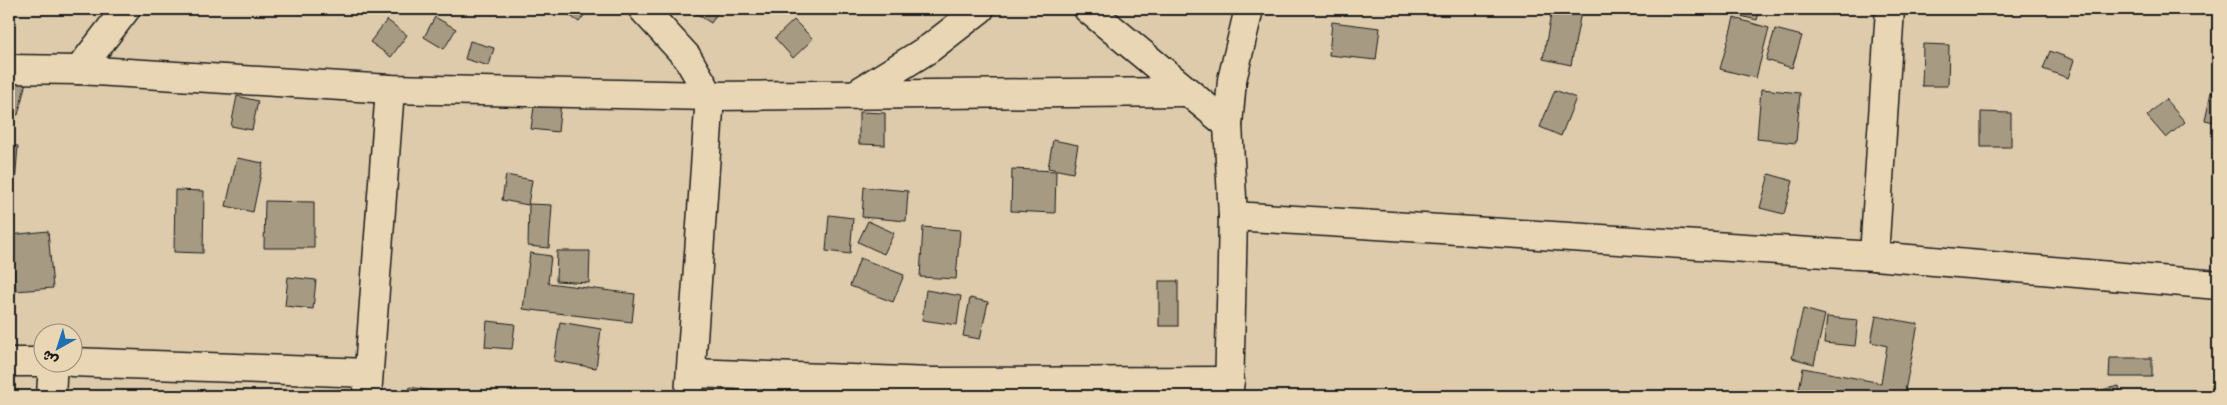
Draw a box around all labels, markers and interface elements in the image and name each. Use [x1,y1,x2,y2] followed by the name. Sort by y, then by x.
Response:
[32,322,82,372] north arrow
[38,346,61,371] text: ش

